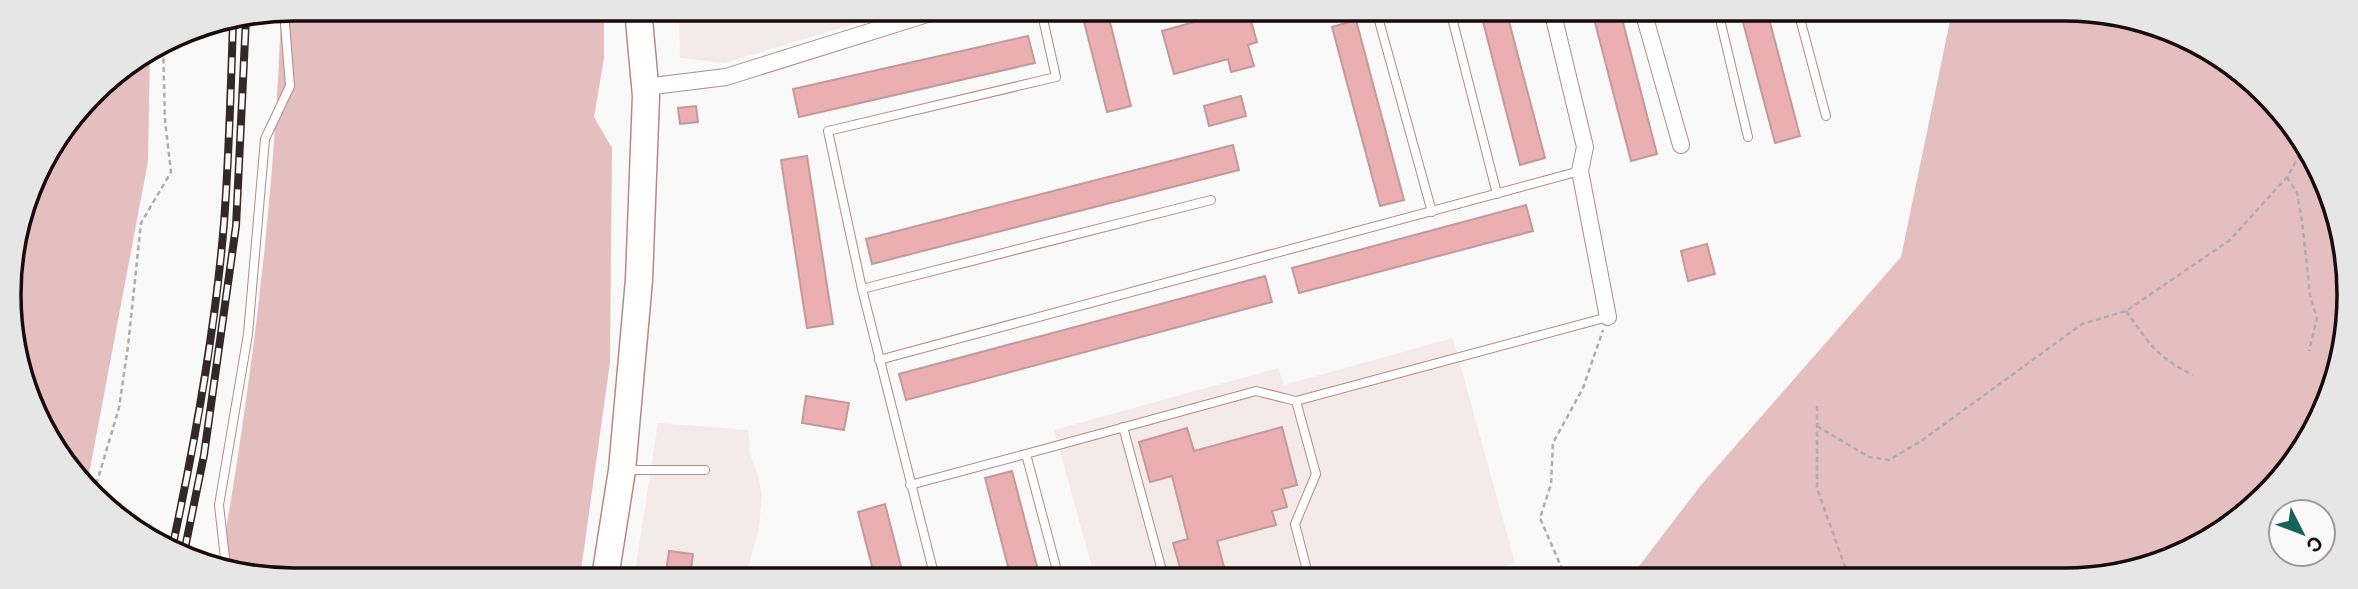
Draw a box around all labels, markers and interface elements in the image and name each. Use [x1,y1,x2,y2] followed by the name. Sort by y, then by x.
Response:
[2267,498,2337,568] north arrow
[2301,531,2328,557] text: С

